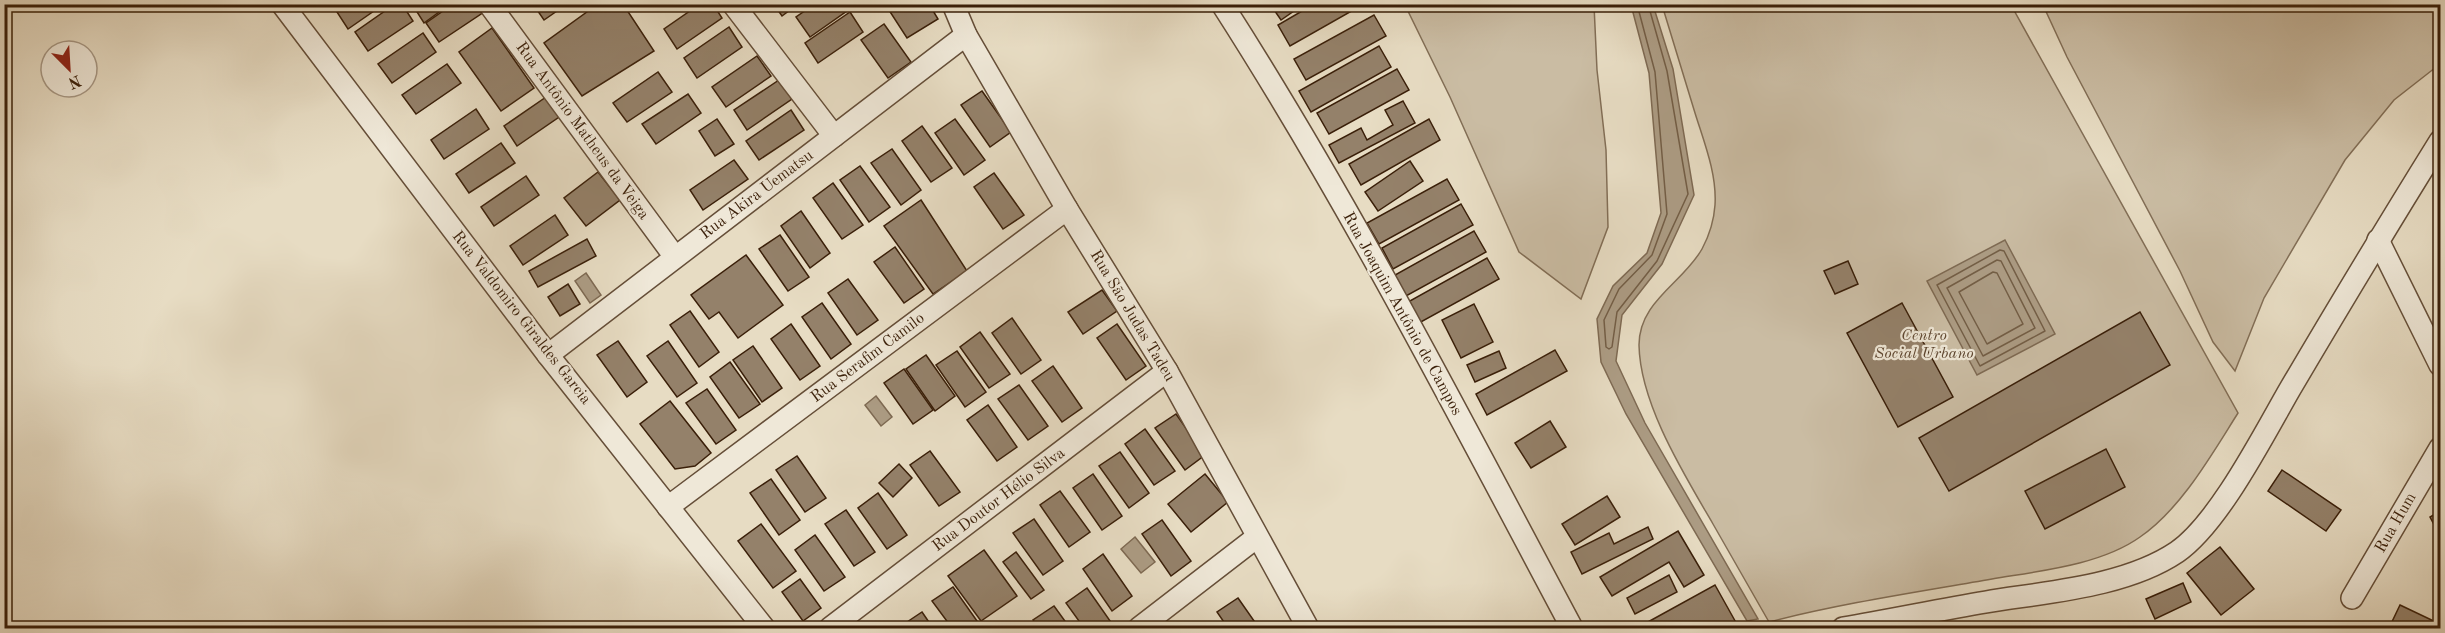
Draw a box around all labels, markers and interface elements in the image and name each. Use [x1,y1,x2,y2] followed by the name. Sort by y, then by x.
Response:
[39,39,99,99] north arrow
[512,39,652,223] street label: Rua Antônio Matheus da Veiga
[65,71,83,91] text: N
[697,147,817,243] street label: Rua Akira Uematsu
[1339,210,1465,418] street label: Rua Joaquim Antônio de Campos
[449,228,594,408] street label: Rua Valdomiro Giraldes Garcia
[1086,247,1178,385] street label: Rua São Judas Tadeu
[808,310,928,406] street label: Rua Serafim Camilo
[1874,328,1974,362] park label: Centro Social Urbano
[930,445,1068,555] street label: Rua Doutor Hélio Silva
[2373,490,2420,556] street label: Rua Hum

